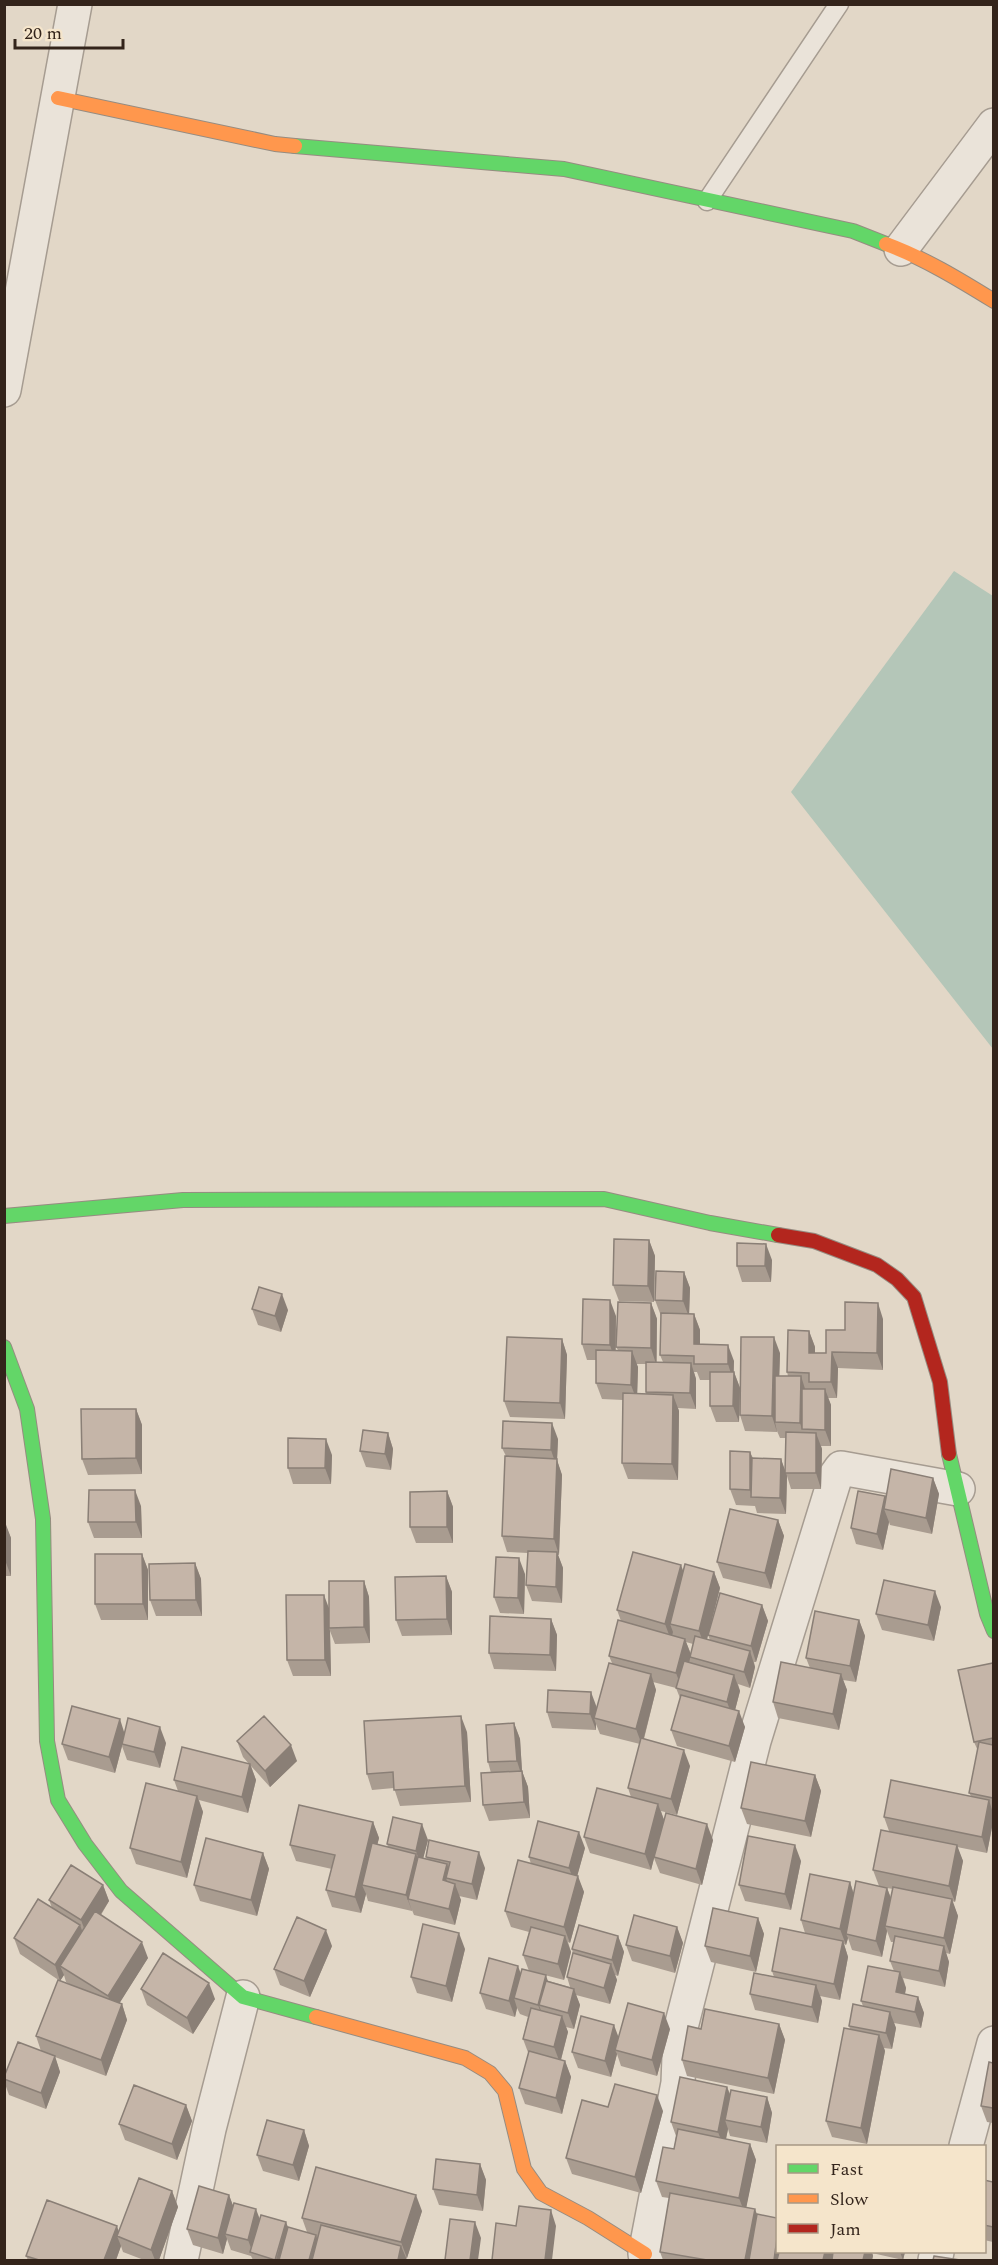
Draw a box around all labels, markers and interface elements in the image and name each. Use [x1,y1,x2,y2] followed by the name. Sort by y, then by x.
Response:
[15,12,123,50] scale bar
[24,20,62,47] text: 20 m
[776,2145,986,2253] legend
[830,2156,863,2183] text: Fast
[830,2186,869,2213] text: Slow
[830,2216,861,2243] text: Jam

